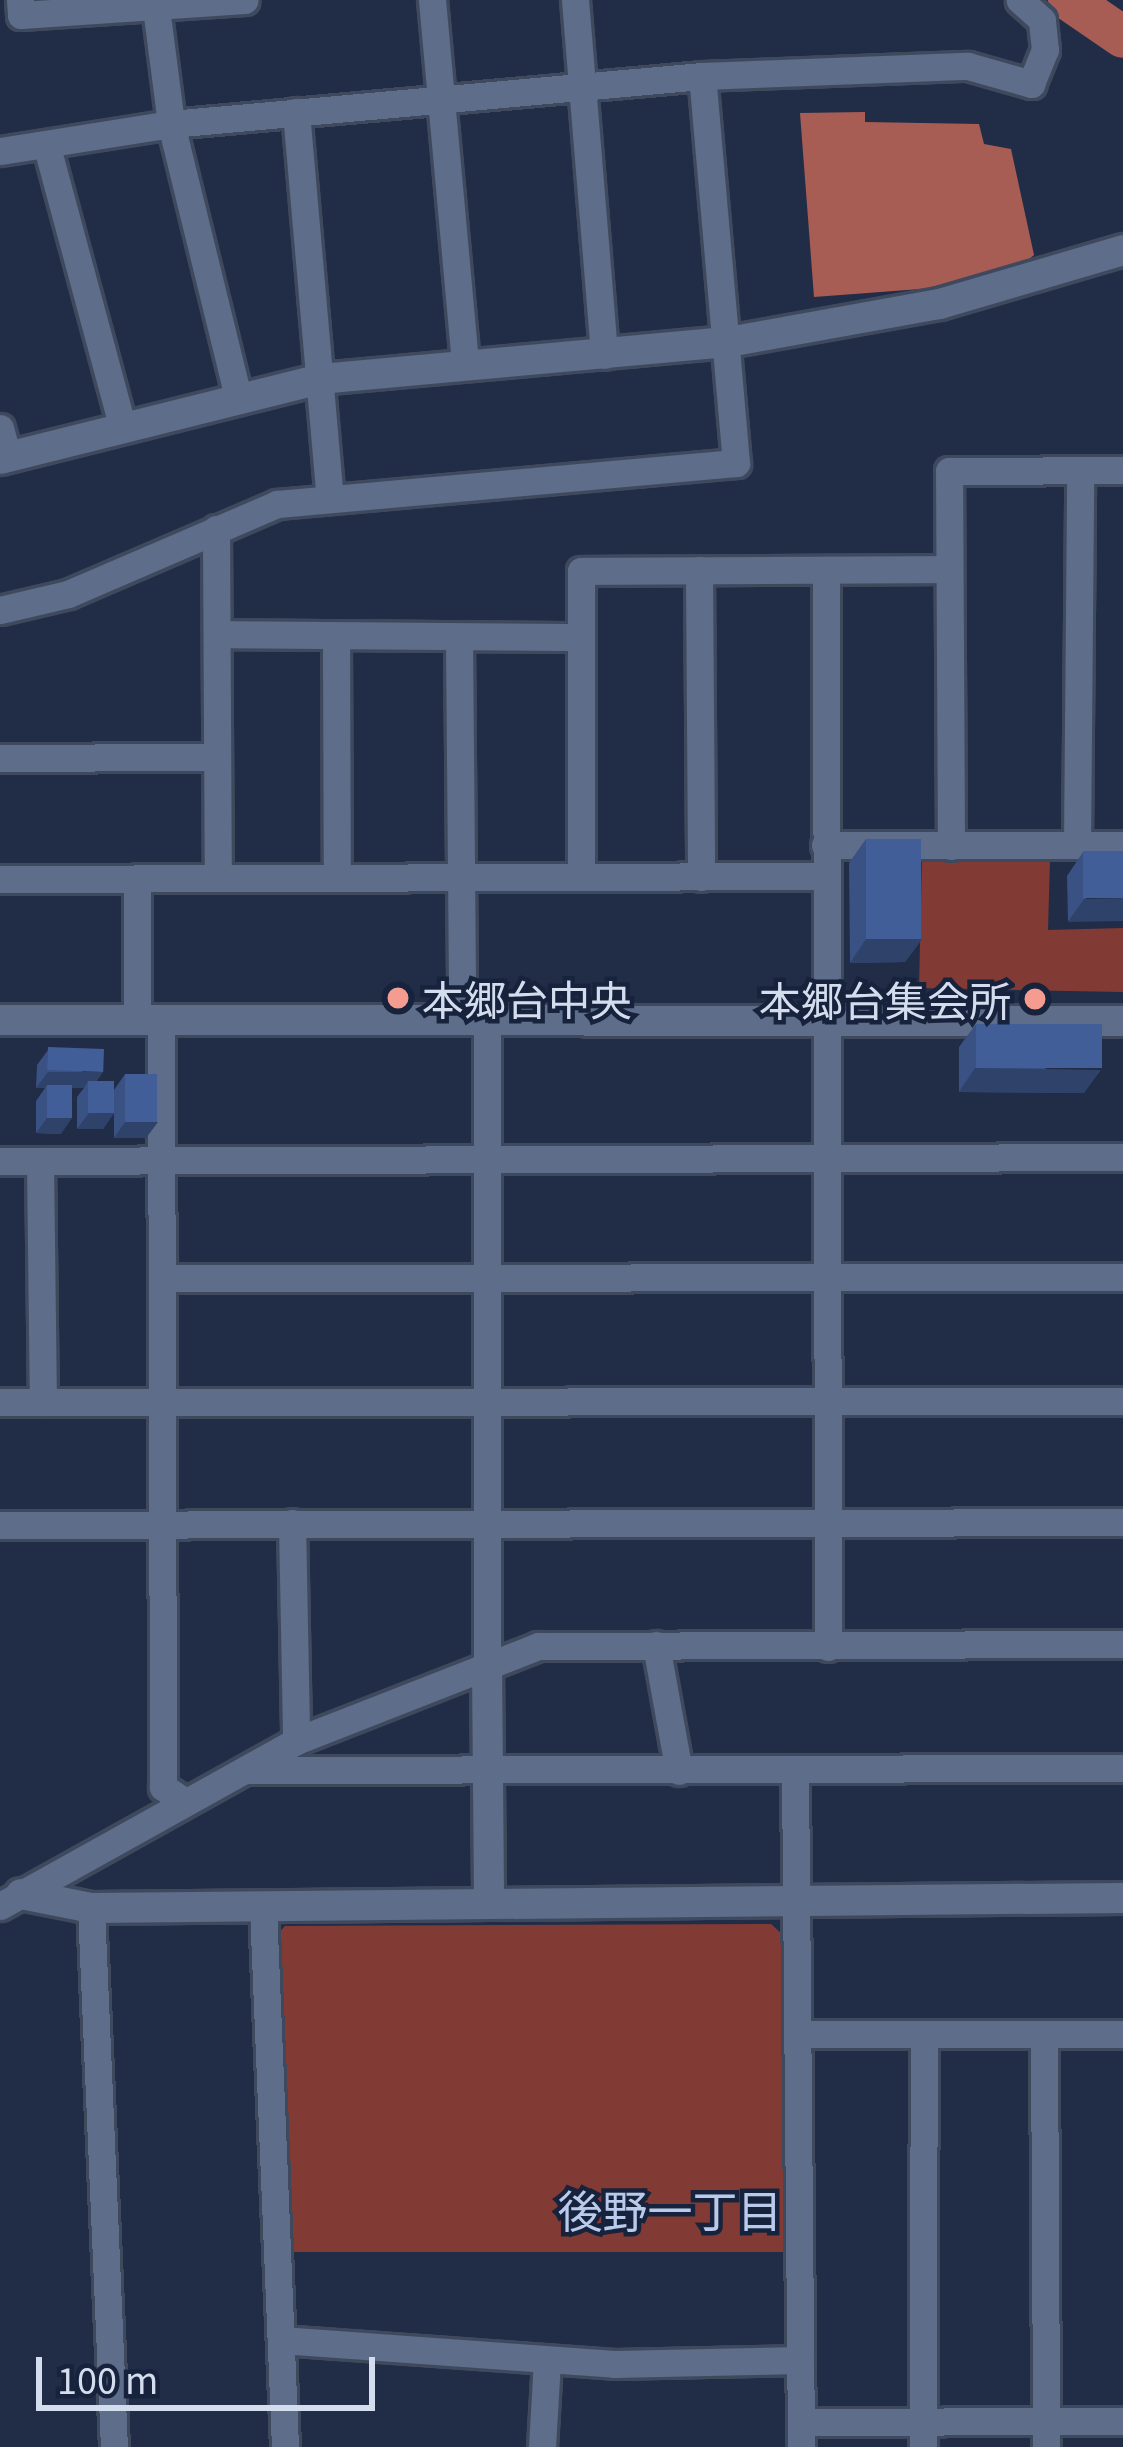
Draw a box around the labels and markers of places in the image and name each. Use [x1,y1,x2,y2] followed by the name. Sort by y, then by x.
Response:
[422,973,632,1023] place label: 本郷台中央
[759,974,1011,1024] place label: 本郷台集会所
[385,985,411,1011] marker: 本郷台中央
[1022,986,1048,1012] marker: 本郷台集会所

